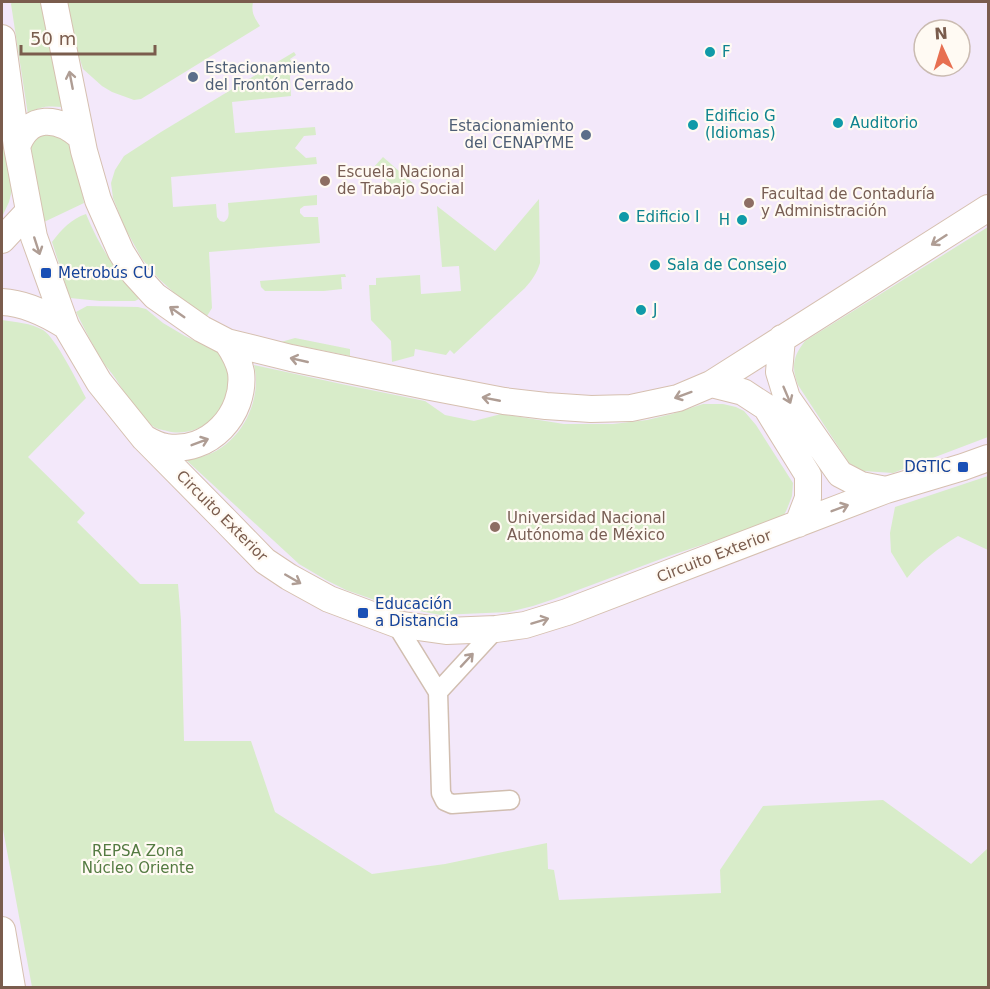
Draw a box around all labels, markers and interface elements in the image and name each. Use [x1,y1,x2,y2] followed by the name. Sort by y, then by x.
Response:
[21,18,154,56] scale bar
[912,18,972,78] north arrow
[934,24,948,43] text: N
[30,28,76,49] text: 50 m
[722,43,731,61] place label: F
[703,45,717,59] marker: F
[205,59,354,94] place label: Estacionamiento del Frontón Cerrado
[65,70,76,90] one-way arrow
[186,70,200,84] marker: Estacionamiento del Frontón Cerrado
[705,107,776,142] place label: Edificio G (Idiomas)
[850,114,918,132] place label: Auditorio
[831,116,845,130] marker: Auditorio
[449,117,574,152] place label: Estacionamiento del CENAPYME
[686,118,700,132] marker: Edificio G (Idiomas)
[579,128,593,142] marker: Estacionamiento del CENAPYME
[337,163,464,198] place label: Escuela Nacional de Trabajo Social
[318,174,332,188] marker: Escuela Nacional de Trabajo Social
[761,185,935,220] place label: Facultad de Contaduría y Administración
[742,196,756,210] marker: Facultad de Contaduría y Administración
[636,208,699,226] place label: Edificio I
[617,210,631,224] marker: Edificio I
[719,211,730,229] place label: H
[735,213,749,227] marker: H
[931,234,948,246] one-way arrow
[32,236,43,255] one-way arrow
[667,256,787,274] place label: Sala de Consejo
[648,258,662,272] marker: Sala de Consejo
[58,264,154,282] place label: Metrobús CU
[39,266,53,280] marker: Metrobús CU
[652,301,657,319] place label: J
[634,303,648,317] marker: J
[169,306,186,318] one-way arrow
[290,354,310,365] one-way arrow
[782,385,793,403] one-way arrow
[674,391,693,402] one-way arrow
[481,393,501,404] one-way arrow
[190,436,208,447] one-way arrow
[904,458,951,476] place label: DGTIC
[956,460,970,474] marker: DGTIC
[173,467,272,566] street label: Circuito Exterior
[830,502,849,513] one-way arrow
[507,509,666,544] place label: Universidad Nacional Autónoma de México
[488,520,502,534] marker: Universidad Nacional Autónoma de México
[654,526,775,586] street label: Circuito Exterior
[284,573,301,585] one-way arrow
[375,595,459,630] place label: Educación a Distancia
[356,606,370,620] marker: Educación a Distancia
[530,615,549,626] one-way arrow
[460,653,474,668] one-way arrow
[82,842,194,877] park label: REPSA Zona Núcleo Oriente

